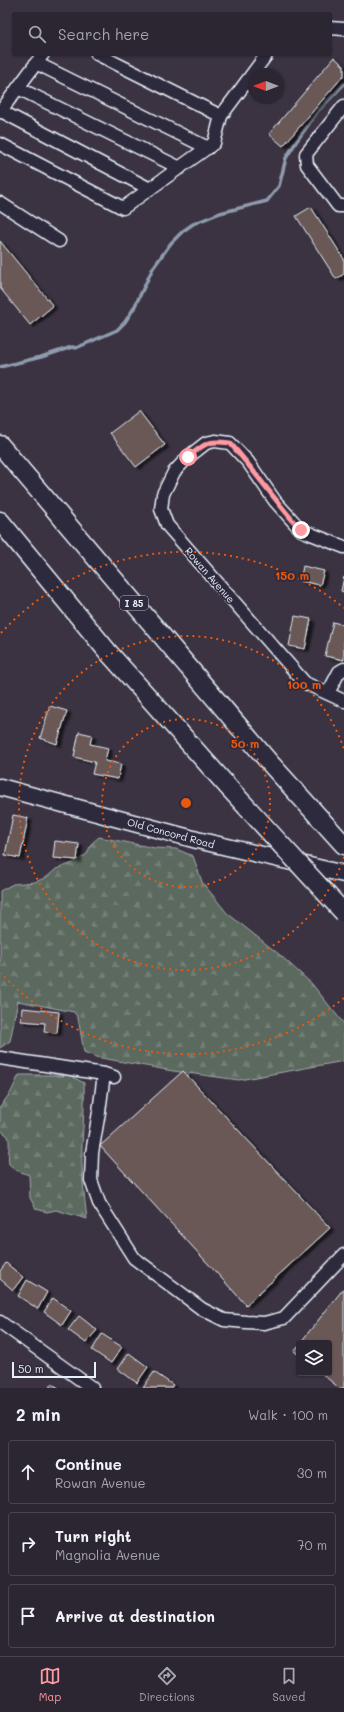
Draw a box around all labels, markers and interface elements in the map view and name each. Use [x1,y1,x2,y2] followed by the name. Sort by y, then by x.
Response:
[12,12,332,56] search box
[26,23,48,45] icon: search
[58,24,149,44] text: Search here
[248,68,284,104] north arrow
[179,448,197,466] route start
[292,521,310,539] route end
[182,544,238,606] street label: Rowan Avenue
[275,567,309,583] text: 150 m
[120,596,148,610] road number: I 85
[287,676,321,692] text: 100 m
[231,735,259,751] text: 50 m
[179,796,193,810] centre of rings
[126,815,216,851] street label: Old Concord Road
[296,1340,332,1376] map controls
[296,1340,332,1376] button: layers
[12,1360,96,1379] scale bar
[18,1361,44,1376] text: 50 m
[16,1403,61,1425] text: 2 min
[248,1406,328,1423] text: Walk · 100 m
[55,1454,122,1474] text: Continue
[17,1461,39,1483] icon: ahead
[297,1464,327,1481] text: 30 m
[55,1474,146,1491] text: Rowan Avenue
[55,1526,132,1546] text: Turn right
[17,1533,39,1555] icon: right
[297,1536,327,1553] text: 70 m
[55,1546,160,1563] text: Magnolia Avenue
[17,1605,39,1627] icon: arrive
[55,1606,215,1626] text: Arrive at destination
[39,1665,61,1704] tab: Map
[139,1665,195,1704] tab: Directions
[272,1665,305,1704] tab: Saved

